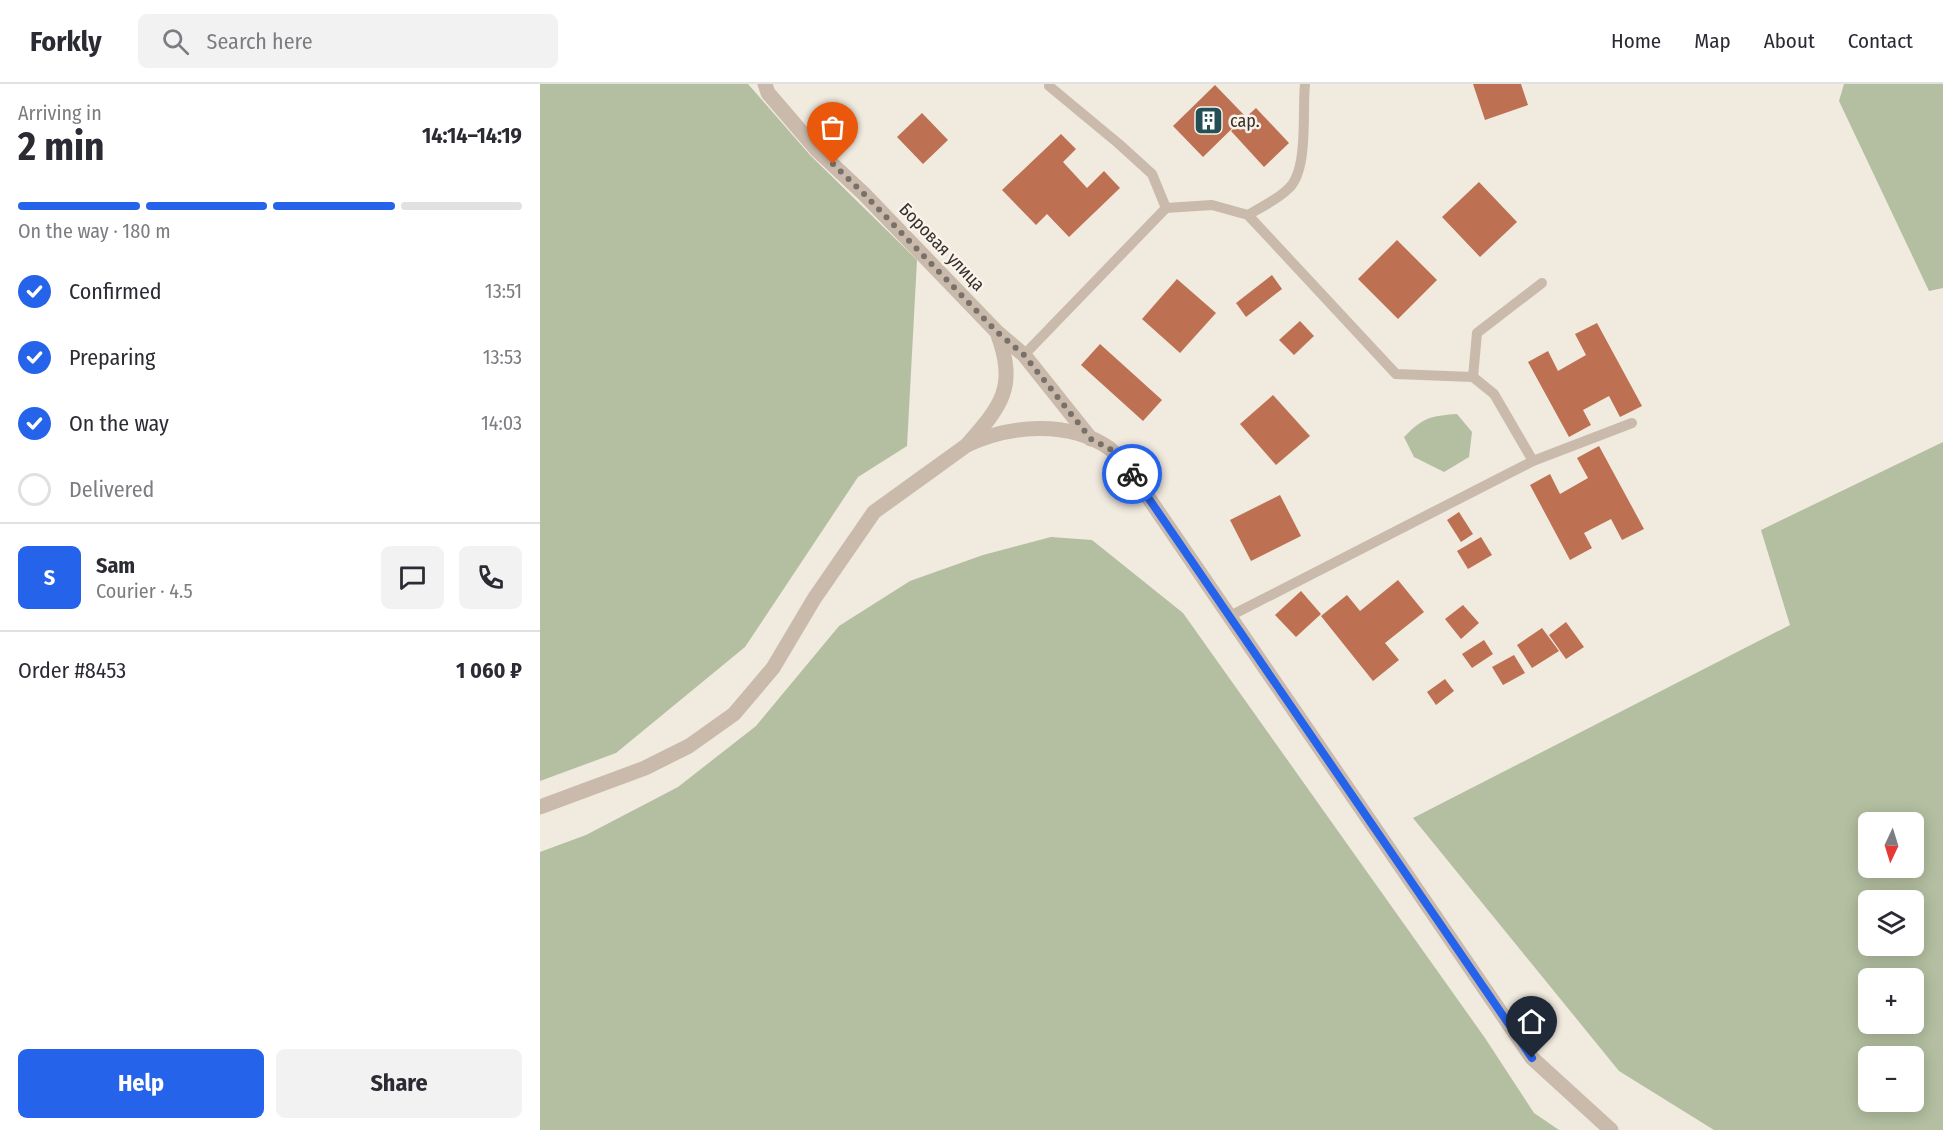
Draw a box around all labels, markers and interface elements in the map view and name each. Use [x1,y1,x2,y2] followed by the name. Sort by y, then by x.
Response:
[138,14,558,68] search box
[30,25,102,58] text: Forkly
[159,25,192,58] icon: search
[207,28,313,55] text: Search here
[1611,28,1661,54] text: Home
[1694,28,1731,54] text: Map
[1764,28,1815,54] text: About
[1848,28,1913,54] text: Contact
[18,101,102,125] text: Arriving in
[807,102,858,164] pin
[1193,105,1225,137] building icon: сар.
[1230,110,1260,132] place label: сар.
[816,111,849,144] icon: bag
[422,122,522,149] text: 14:14–14:19
[18,124,104,170] text: 2 min
[895,198,990,296] street label: Боровая улица
[18,219,171,243] text: On the way · 180 m
[18,275,51,308] icon: check
[69,278,162,305] text: Confirmed
[485,279,522,303] text: 13:51
[18,341,51,374] icon: check
[69,344,155,371] text: Preparing
[483,345,522,369] text: 13:53
[18,407,51,440] icon: check
[69,410,169,437] text: On the way
[481,411,522,435] text: 14:03
[1102,444,1162,504] courier
[1116,458,1149,491] icon: bike
[69,476,154,503] text: Delivered
[381,546,444,609] button: chat
[459,546,522,609] button: phone
[96,552,135,579] text: Sam
[44,564,55,591] text: S
[96,579,193,603] text: Courier · 4.5
[18,657,126,684] text: Order #8453
[456,657,522,684] text: 1 060 ₽
[1858,812,1924,878] north arrow
[1858,812,1924,1112] map controls
[1858,890,1924,956] button: layers
[1858,968,1924,1034] button: +
[1506,996,1557,1058] pin
[1515,1005,1548,1038] icon: home
[1858,1046,1924,1112] button: −
[18,1049,264,1118] button: Help
[276,1049,522,1118] button: Share

